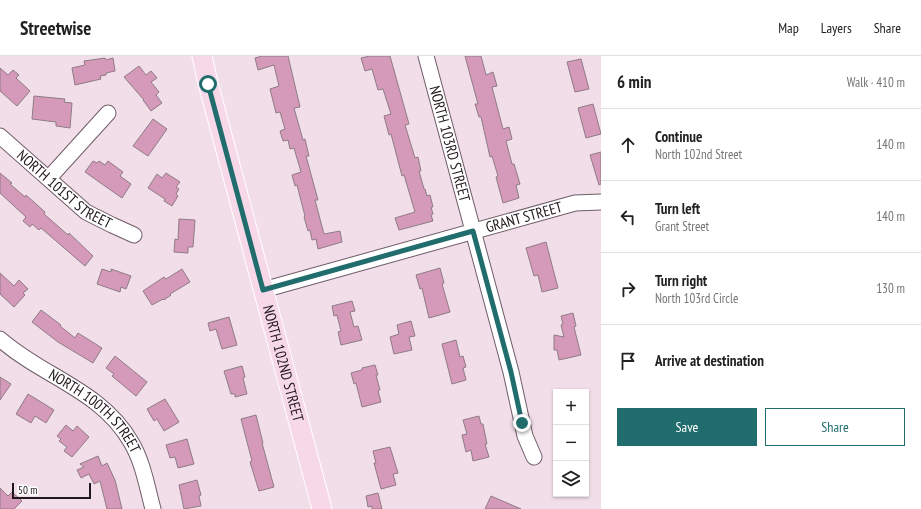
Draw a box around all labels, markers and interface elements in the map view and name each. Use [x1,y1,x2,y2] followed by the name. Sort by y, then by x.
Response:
[20,16,91,40] text: Streetwise
[778,19,799,37] text: Map
[821,19,852,37] text: Layers
[874,19,901,37] text: Share
[617,71,651,93] text: 6 min
[847,74,905,91] text: Walk · 410 m
[199,75,217,93] route start
[425,84,475,204] street label: NORTH 103RD STREET
[655,127,702,146] text: Continue
[617,134,639,156] icon: ahead
[876,136,905,153] text: 140 m
[13,145,115,233] street label: NORTH 101ST STREET
[655,146,742,163] text: North 102nd Street
[483,197,565,236] street label: GRANT STREET
[655,199,700,218] text: Turn left
[617,206,639,228] icon: left
[876,208,905,225] text: 140 m
[655,218,709,235] text: Grant Street
[655,271,707,290] text: Turn right
[617,278,639,300] icon: right
[876,280,905,297] text: 130 m
[655,290,738,307] text: North 103rd Circle
[259,303,308,424] street label: NORTH 102ND STREET
[617,350,639,372] icon: arrive
[655,351,764,370] text: Arrive at destination
[45,364,145,456] street label: NORTH 100TH STREET
[553,389,589,497] map controls
[553,389,589,425] button: +
[617,408,757,446] button: Save
[765,408,905,446] button: Share
[513,414,531,432] route end
[553,425,589,461] button: −
[553,461,589,497] button: layers
[12,481,91,500] scale bar
[18,483,37,497] text: 50 m

